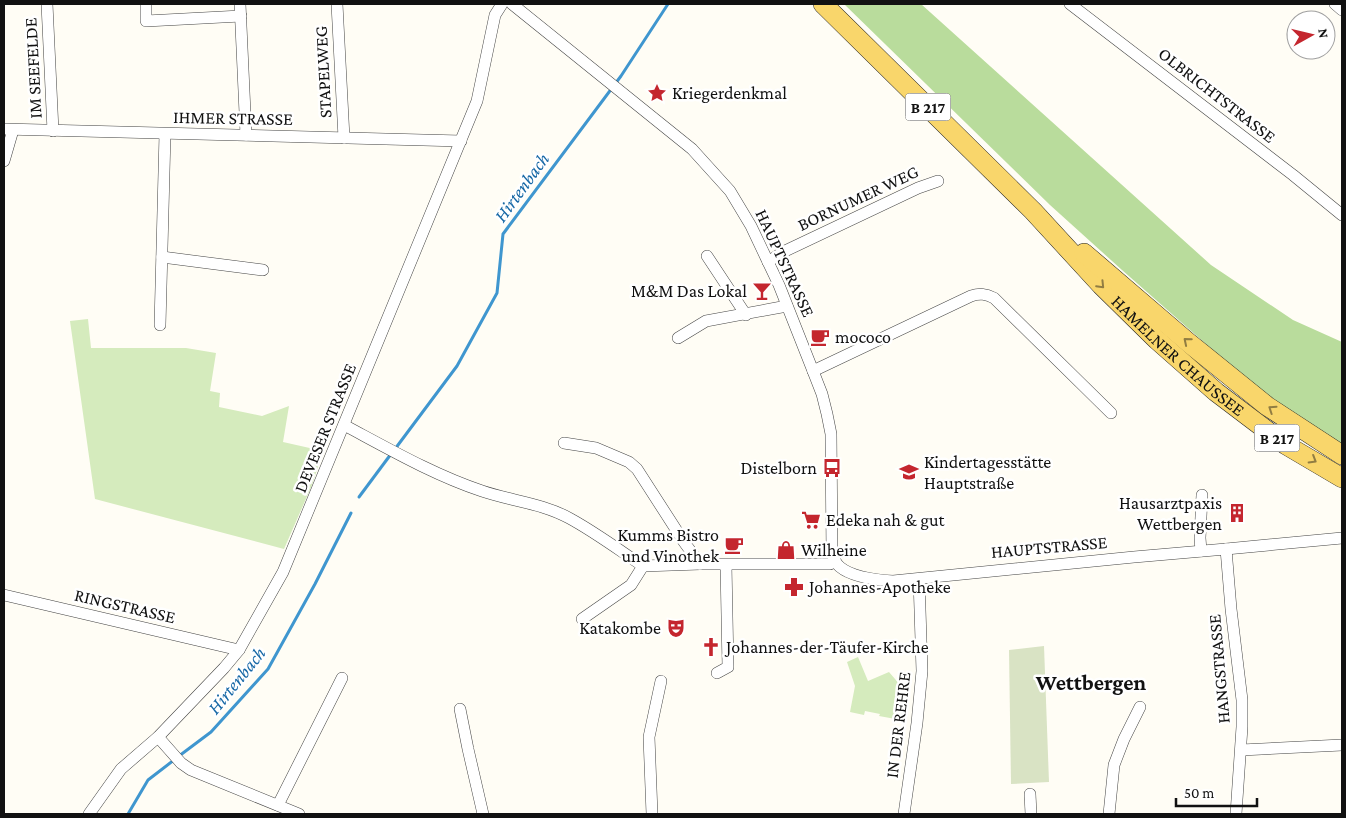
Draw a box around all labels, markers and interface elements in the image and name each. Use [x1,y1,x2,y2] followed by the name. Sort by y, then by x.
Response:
[1286,10,1336,60] north arrow
[20,17,46,119] street label: IM SEEFELDE
[311,25,335,119] street label: STAPELWEG
[1315,27,1333,39] text: N
[1155,43,1280,147] street label: OLBRICHTSTRASSE
[646,82,668,104] place icon: Kriegerdenkmal
[672,83,787,103] place label: Kriegerdenkmal
[906,94,950,120] road number: B 217
[173,107,293,129] street label: IHMER STRASSE
[489,149,553,226] water label: Hirtenbach
[794,161,922,235] street label: BORNUMER WEG
[751,206,819,320] street label: HAUPTSTRASSE
[751,280,773,302] bar icon: M&M Das Lokal
[1095,280,1104,289] one-way arrow
[631,281,747,301] place label: M&M Das Lokal
[1108,291,1249,420] street label: HAMELNER CHAUSSEE
[809,326,831,348] cafe icon: mococo
[835,327,891,347] place label: mococo
[1184,338,1193,346] one-way arrow
[290,360,360,495] street label: DEVESER STRASSE
[1268,406,1278,415] one-way arrow
[1254,424,1300,452] road number: B 217
[924,452,1051,493] place label: Kindertagesstätte Hauptstraße
[1307,454,1316,464] one-way arrow
[821,457,843,479] bus stop icon: Distelborn
[741,458,817,478] place label: Distelborn
[898,461,920,483] school or university icon: Kindertagesstätte Hauptstraße
[1119,493,1222,534] place label: Hausarztpaxis Wettbergen
[1226,502,1248,524] building icon: Hausarztpaxis Wettbergen
[800,509,822,531] supermarket icon: Edeka nah & gut
[826,510,946,530] place label: Edeka nah & gut
[618,525,719,566] place label: Kumms Bistro und Vinothek
[990,532,1108,562] street label: HAUPTSTRASSE
[723,534,745,556] cafe icon: Kumms Bistro und Vinothek
[775,539,797,561] shop icon: Wilheine
[801,540,867,560] place label: Wilheine
[783,576,805,598] pharmacy icon: Johannes-Apotheke
[807,577,951,597] place label: Johannes-Apotheke
[73,585,178,627] street label: RINGSTRASSE
[1204,613,1234,724] street label: HANGSTRASSE
[665,617,687,639] theatre icon: Katakombe
[579,618,661,638] place label: Katakombe
[700,636,722,658] church icon: Johannes-der-Täufer-Kirche
[724,637,929,657] place label: Johannes-der-Täufer-Kirche
[203,643,270,718] water label: Hirtenbach
[882,670,914,779] street label: IN DER REHRE
[1035,670,1147,695] district label: Wettbergen
[1176,776,1257,808] scale bar
[1184,785,1214,801] text: 50 m

